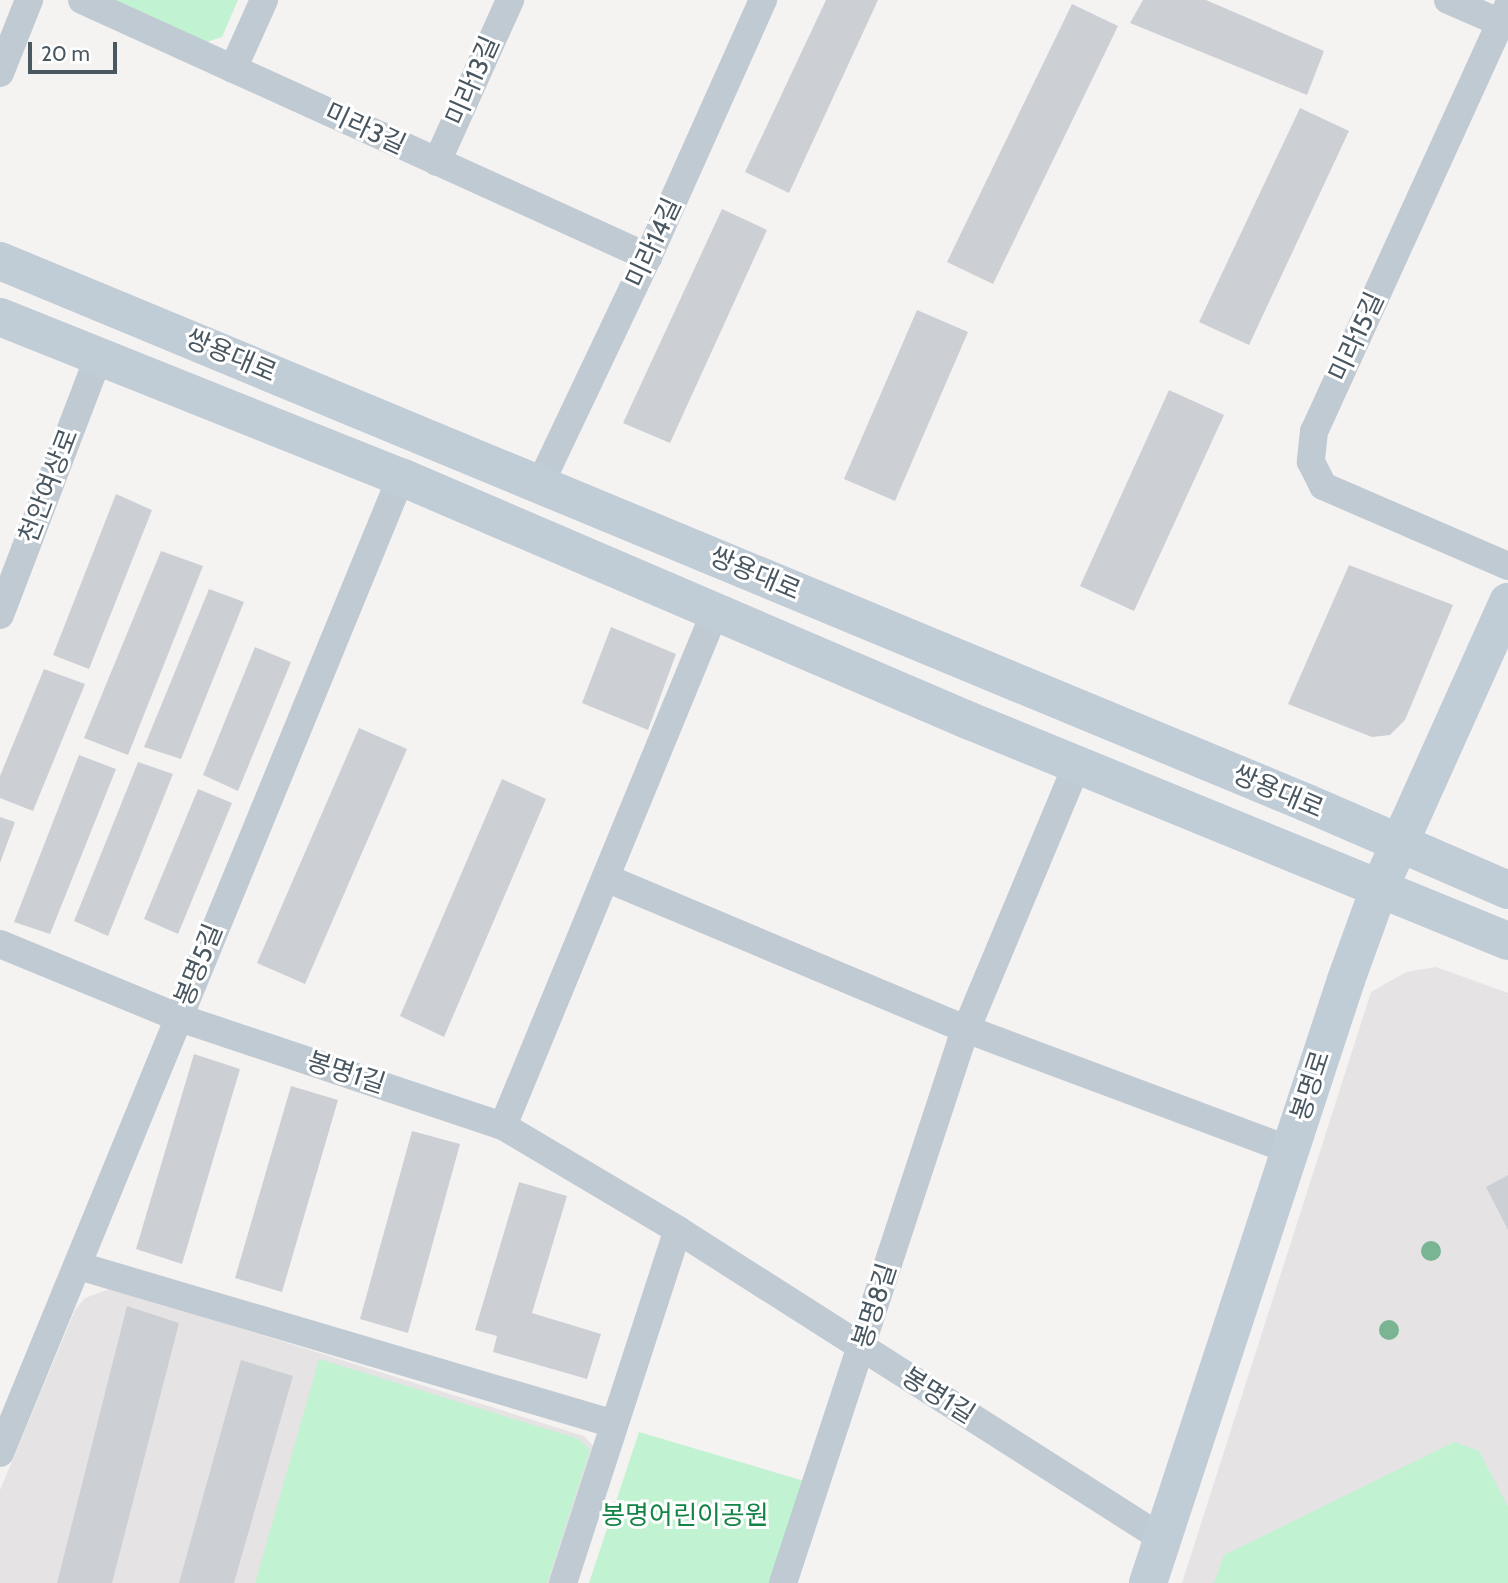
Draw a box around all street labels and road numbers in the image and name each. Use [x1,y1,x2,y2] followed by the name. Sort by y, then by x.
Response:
[440,32,506,130] street label: 미라13길
[320,97,410,161] street label: 미라3길
[620,193,688,293] street label: 미라14길
[1323,288,1391,386] street label: 미라15길
[181,323,281,389] street label: 쌍용대로
[13,425,85,547] street label: 천안여상로
[705,541,805,607] street label: 쌍용대로
[1228,759,1328,825] street label: 쌍용대로
[168,919,230,1011] street label: 봉명5길
[303,1046,389,1100] street label: 봉명1길
[1285,1047,1337,1125] street label: 봉명로
[847,1260,903,1352] street label: 봉명8길
[896,1362,980,1430] street label: 봉명1길

